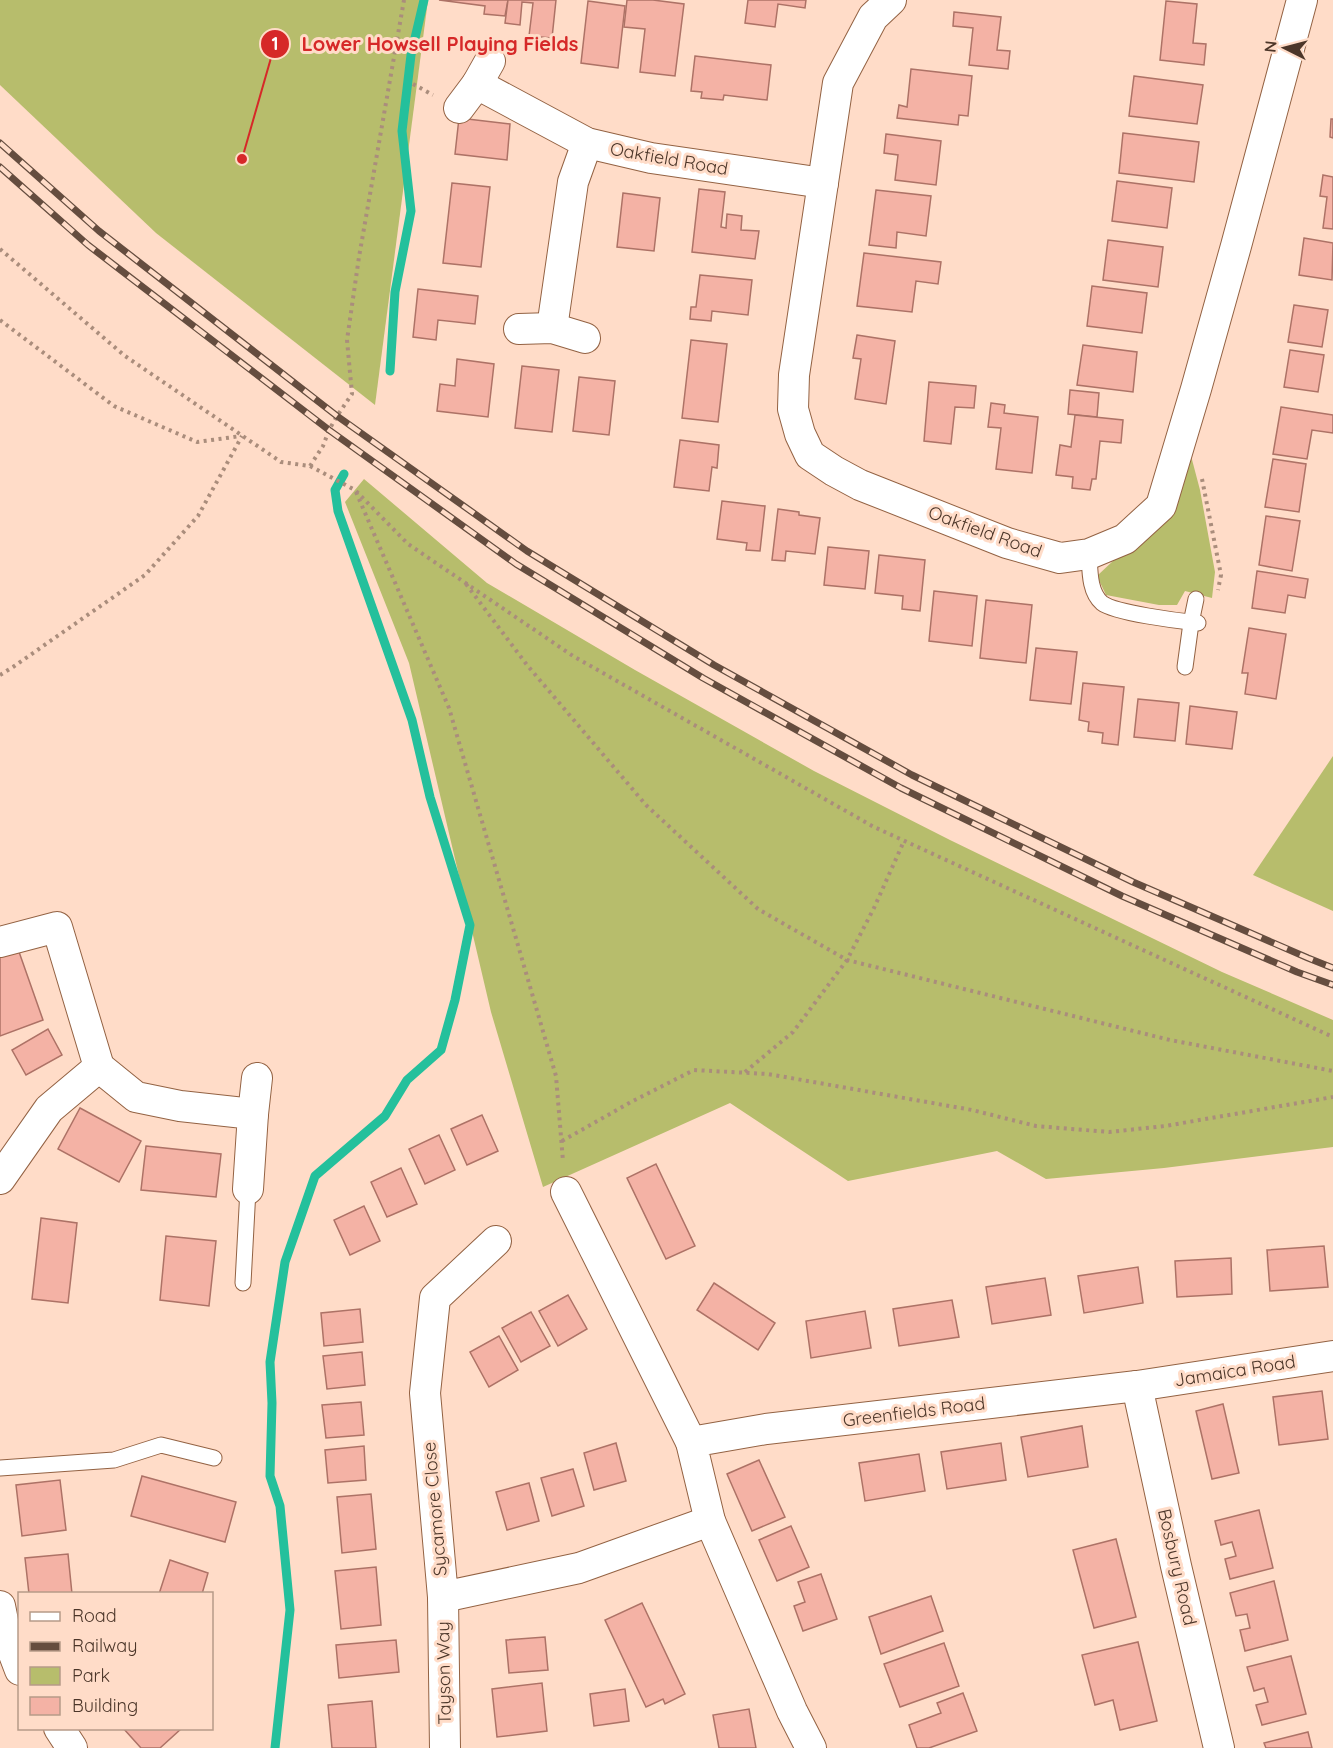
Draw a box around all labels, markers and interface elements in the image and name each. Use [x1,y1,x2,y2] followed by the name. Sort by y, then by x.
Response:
[1255,18,1315,78] north arrow
[260,25,591,63] callout: Lower Howsell Playing Fields
[301,31,579,56] text: Lower Howsell Playing Fields
[271,32,279,55] text: 1
[1260,40,1281,53] text: N
[608,137,730,180] street label: Oakfield Road
[925,500,1045,563] street label: Oakfield Road
[1173,1350,1297,1391] street label: Jamaica Road
[841,1391,986,1432] street label: Greenfields Road
[417,1441,452,1577] street label: Sycamore Close
[1153,1506,1202,1627] street label: Bosbury Road
[18,1592,213,1730] legend
[72,1604,117,1627] text: Road
[431,1621,456,1725] street label: Tayson Way
[72,1634,138,1657] text: Railway
[72,1664,110,1687] text: Park
[72,1694,138,1717] text: Building

